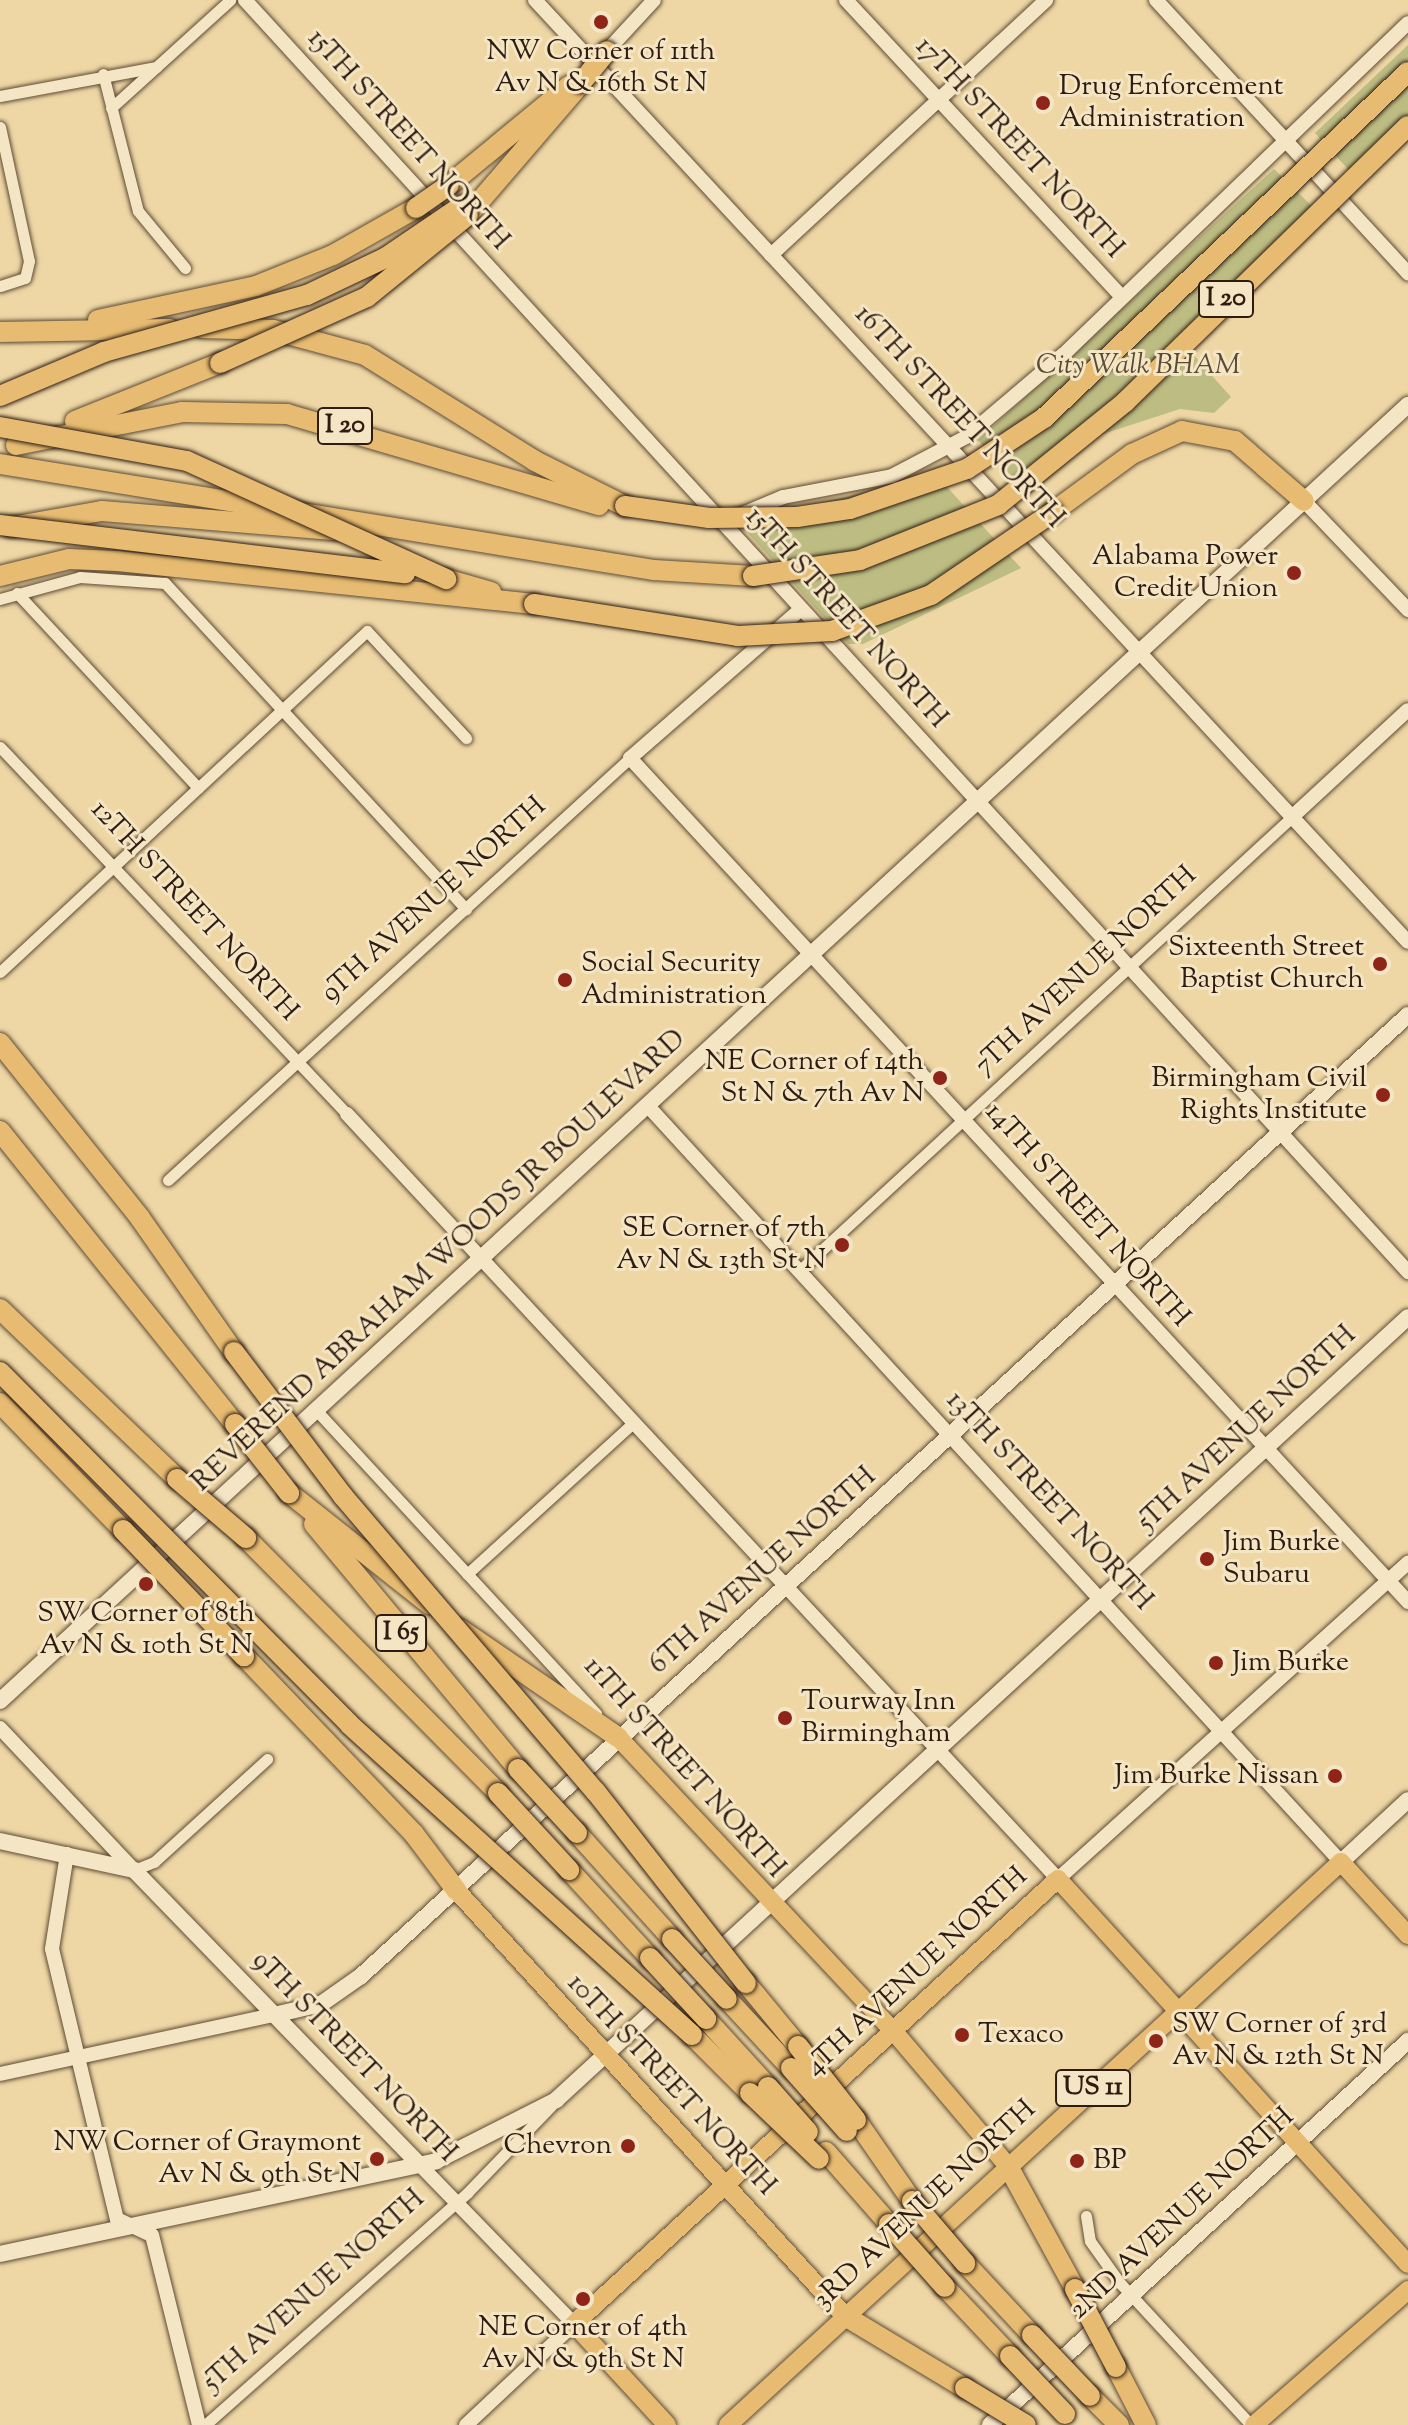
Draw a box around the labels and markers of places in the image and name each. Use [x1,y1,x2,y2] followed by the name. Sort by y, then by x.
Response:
[592,13,610,31] marker: NW Corner of 11th Av N & 16th St N
[487,35,715,101] place label: NW Corner of 11th Av N & 16th St N
[1059,70,1283,136] place label: Drug Enforcement Administration
[1034,94,1052,112] marker: Drug Enforcement Administration
[1092,540,1278,606] place label: Alabama Power Credit Union
[1285,564,1303,582] marker: Alabama Power Credit Union
[1168,931,1364,997] place label: Sixteenth Street Baptist Church
[581,947,767,1013] place label: Social Security Administration
[1371,955,1389,973] marker: Sixteenth Street Baptist Church
[556,971,574,989] marker: Social Security Administration
[705,1045,924,1111] place label: NE Corner of 14th St N & 7th Av N
[1151,1062,1367,1128] place label: Birmingham Civil Rights Institute
[931,1069,949,1087] marker: NE Corner of 14th St N & 7th Av N
[1374,1086,1392,1104] marker: Birmingham Civil Rights Institute
[616,1212,826,1278] place label: SE Corner of 7th Av N & 13th St N
[833,1236,851,1254] marker: SE Corner of 7th Av N & 13th St N
[1223,1526,1340,1592] place label: Jim Burke Subaru
[1198,1550,1216,1568] marker: Jim Burke Subaru
[137,1575,155,1593] marker: SW Corner of 8th Av N & 10th St N
[37,1597,255,1663] place label: SW Corner of 8th Av N & 10th St N
[1232,1646,1349,1680] place label: Jim Burke
[1207,1654,1225,1672] marker: Jim Burke
[801,1685,956,1751] place label: Tourway Inn Birmingham
[776,1709,794,1727] marker: Tourway Inn Birmingham
[1114,1759,1319,1793] place label: Jim Burke Nissan
[1326,1767,1344,1785] marker: Jim Burke Nissan
[1172,2008,1387,2074] place label: SW Corner of 3rd Av N & 12th St N
[978,2018,1064,2052] place label: Texaco
[953,2026,971,2044] marker: Texaco
[1147,2032,1165,2050] marker: SW Corner of 3rd Av N & 12th St N
[53,2126,361,2192] place label: NW Corner of Graymont Av N & 9th St N
[504,2129,612,2163] place label: Chevron
[619,2137,637,2155] marker: Chevron
[1093,2144,1126,2178] place label: BP
[368,2150,386,2168] marker: NW Corner of Graymont Av N & 9th St N
[1068,2152,1086,2170] marker: BP
[574,2290,592,2308] marker: NE Corner of 4th Av N & 9th St N
[478,2311,688,2377] place label: NE Corner of 4th Av N & 9th St N

